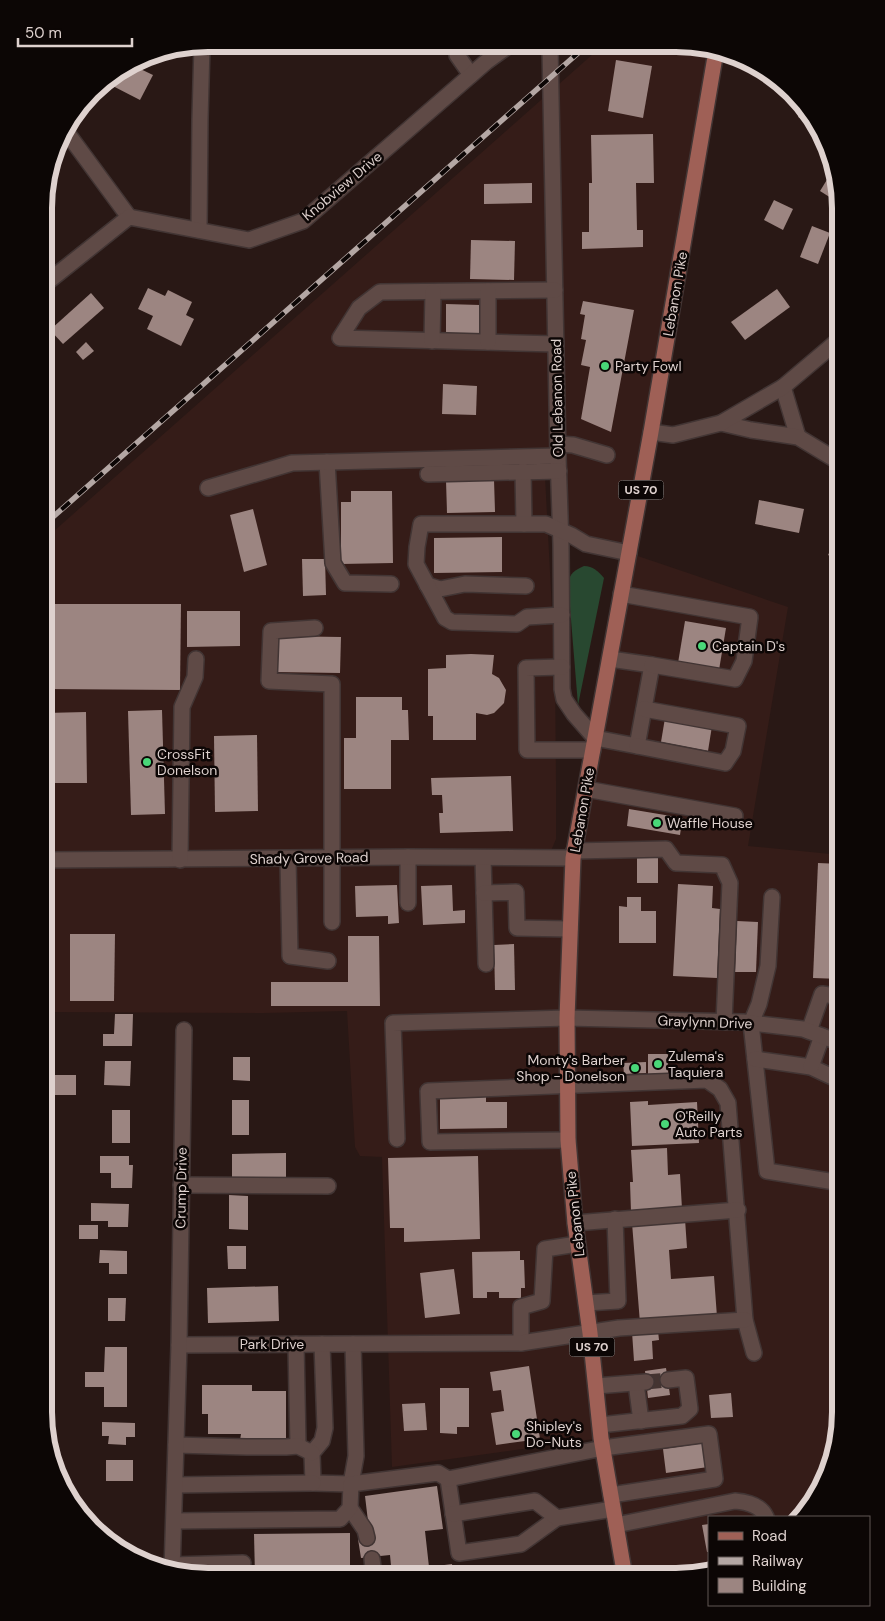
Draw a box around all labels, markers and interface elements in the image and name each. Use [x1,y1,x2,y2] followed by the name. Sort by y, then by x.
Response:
[18,15,131,47] scale bar
[25,23,62,43] text: 50 m
[298,147,386,225] street label: Knobview Drive
[659,250,691,338] street label: Lebanon Pike
[547,339,567,457] street label: Old Lebanon Road
[615,357,682,375] place label: Party Fowl
[599,360,611,372] marker: Party Fowl
[618,480,664,500] road number: US 70
[712,637,785,655] place label: Captain D's
[696,640,708,652] marker: Captain D's
[157,745,217,779] place label: CrossFit Donelson
[141,756,153,768] marker: CrossFit Donelson
[566,766,598,854] street label: Lebanon Pike
[667,814,753,832] place label: Waffle House
[651,817,663,829] marker: Waffle House
[249,848,369,868] street label: Shady Grove Road
[657,1011,753,1033] street label: Graylynn Drive
[668,1047,724,1081] place label: Zulema's Taquiera
[516,1051,625,1085] place label: Monty's Barber Shop - Donelson
[652,1058,664,1070] marker: Zulema's Taquiera
[629,1062,641,1074] marker: Monty's Barber Shop - Donelson
[675,1107,743,1141] place label: O'Reilly Auto Parts
[659,1118,671,1130] marker: O'Reilly Auto Parts
[171,1147,191,1229] street label: Crump Drive
[562,1170,588,1257] street label: Lebanon Pike
[240,1335,304,1353] street label: Park Drive
[570,1338,614,1356] road number: US 70
[526,1417,582,1451] place label: Shipley's Do-Nuts
[510,1428,522,1440] marker: Shipley's Do-Nuts
[708,1516,870,1606] legend
[752,1526,787,1546] text: Road
[752,1551,804,1571] text: Railway
[752,1576,807,1596] text: Building

